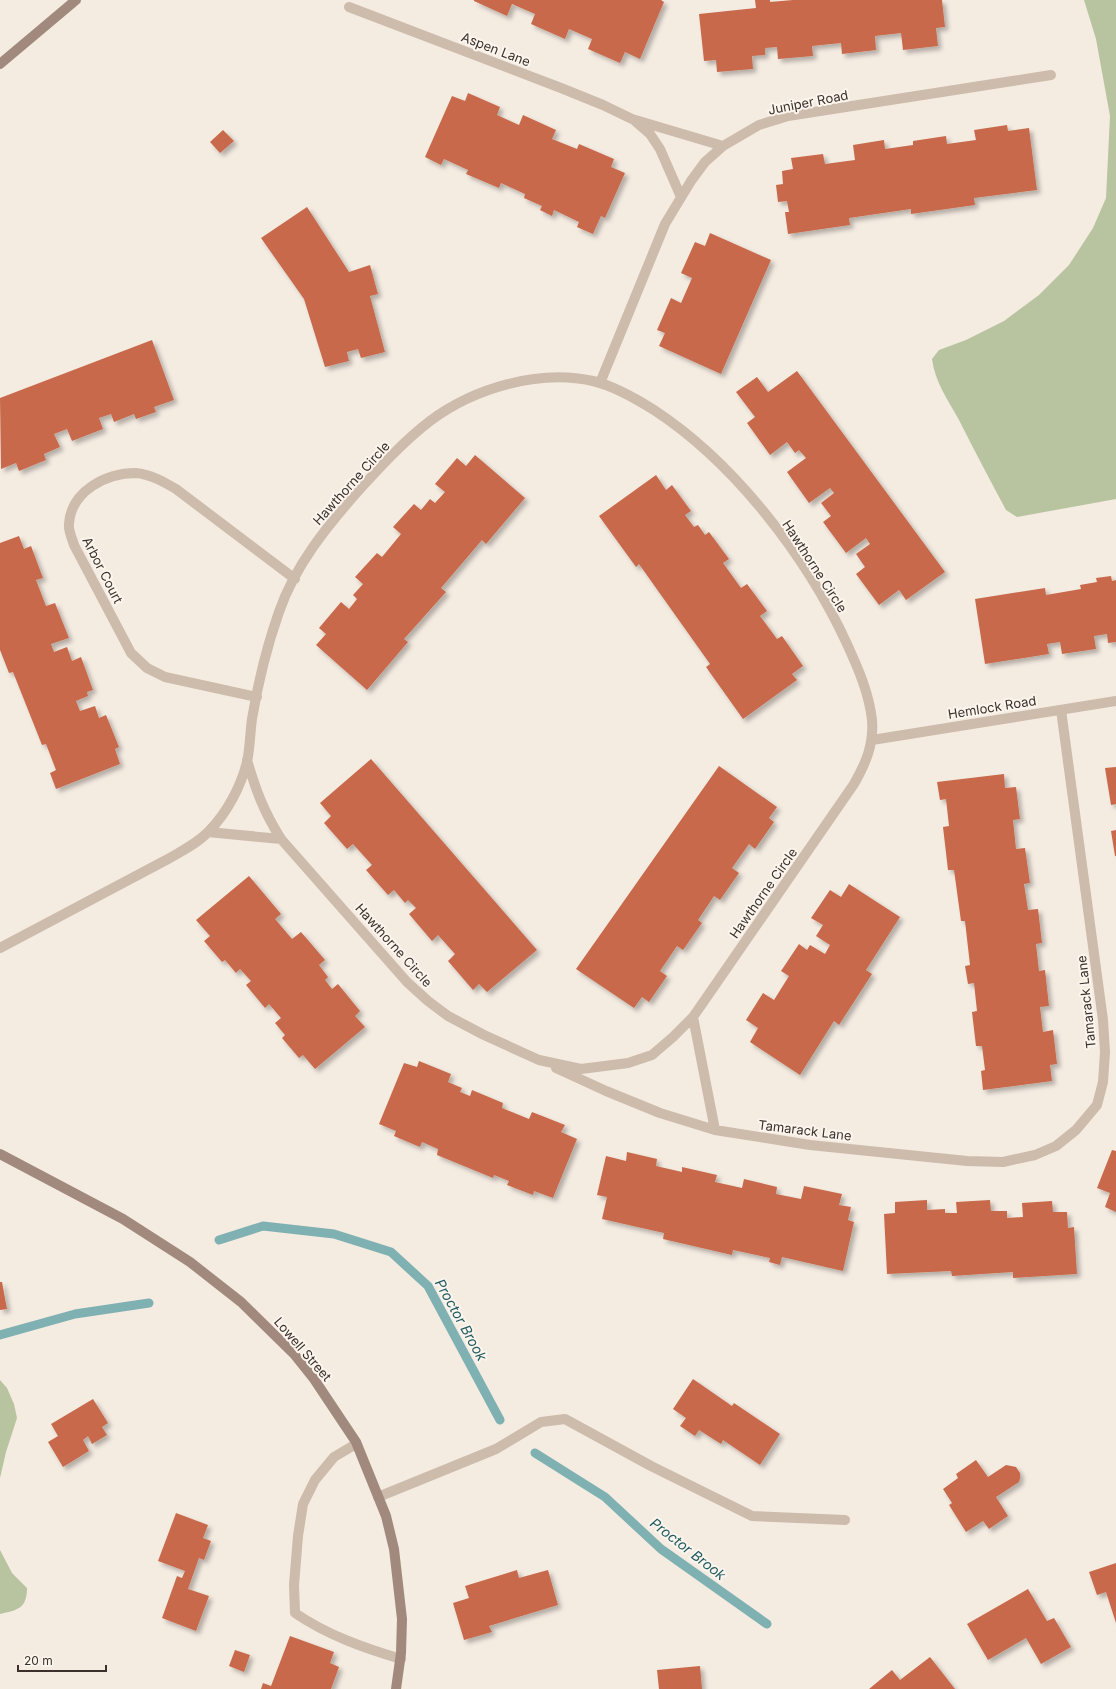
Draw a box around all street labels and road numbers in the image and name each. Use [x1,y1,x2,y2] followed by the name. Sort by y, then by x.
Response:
[459,29,533,69] street label: Aspen Lane
[767,86,849,118] street label: Juniper Road
[309,438,393,528] street label: Hawthorne Circle
[779,517,851,615] street label: Hawthorne Circle
[79,534,127,606] street label: Arbor Court
[947,692,1037,722] street label: Hemlock Road
[726,845,800,941] street label: Hawthorne Circle
[352,900,436,990] street label: Hawthorne Circle
[1073,955,1099,1049] street label: Tamarack Lane
[757,1116,853,1144] street label: Tamarack Lane
[271,1314,335,1384] street label: Lowell Street

